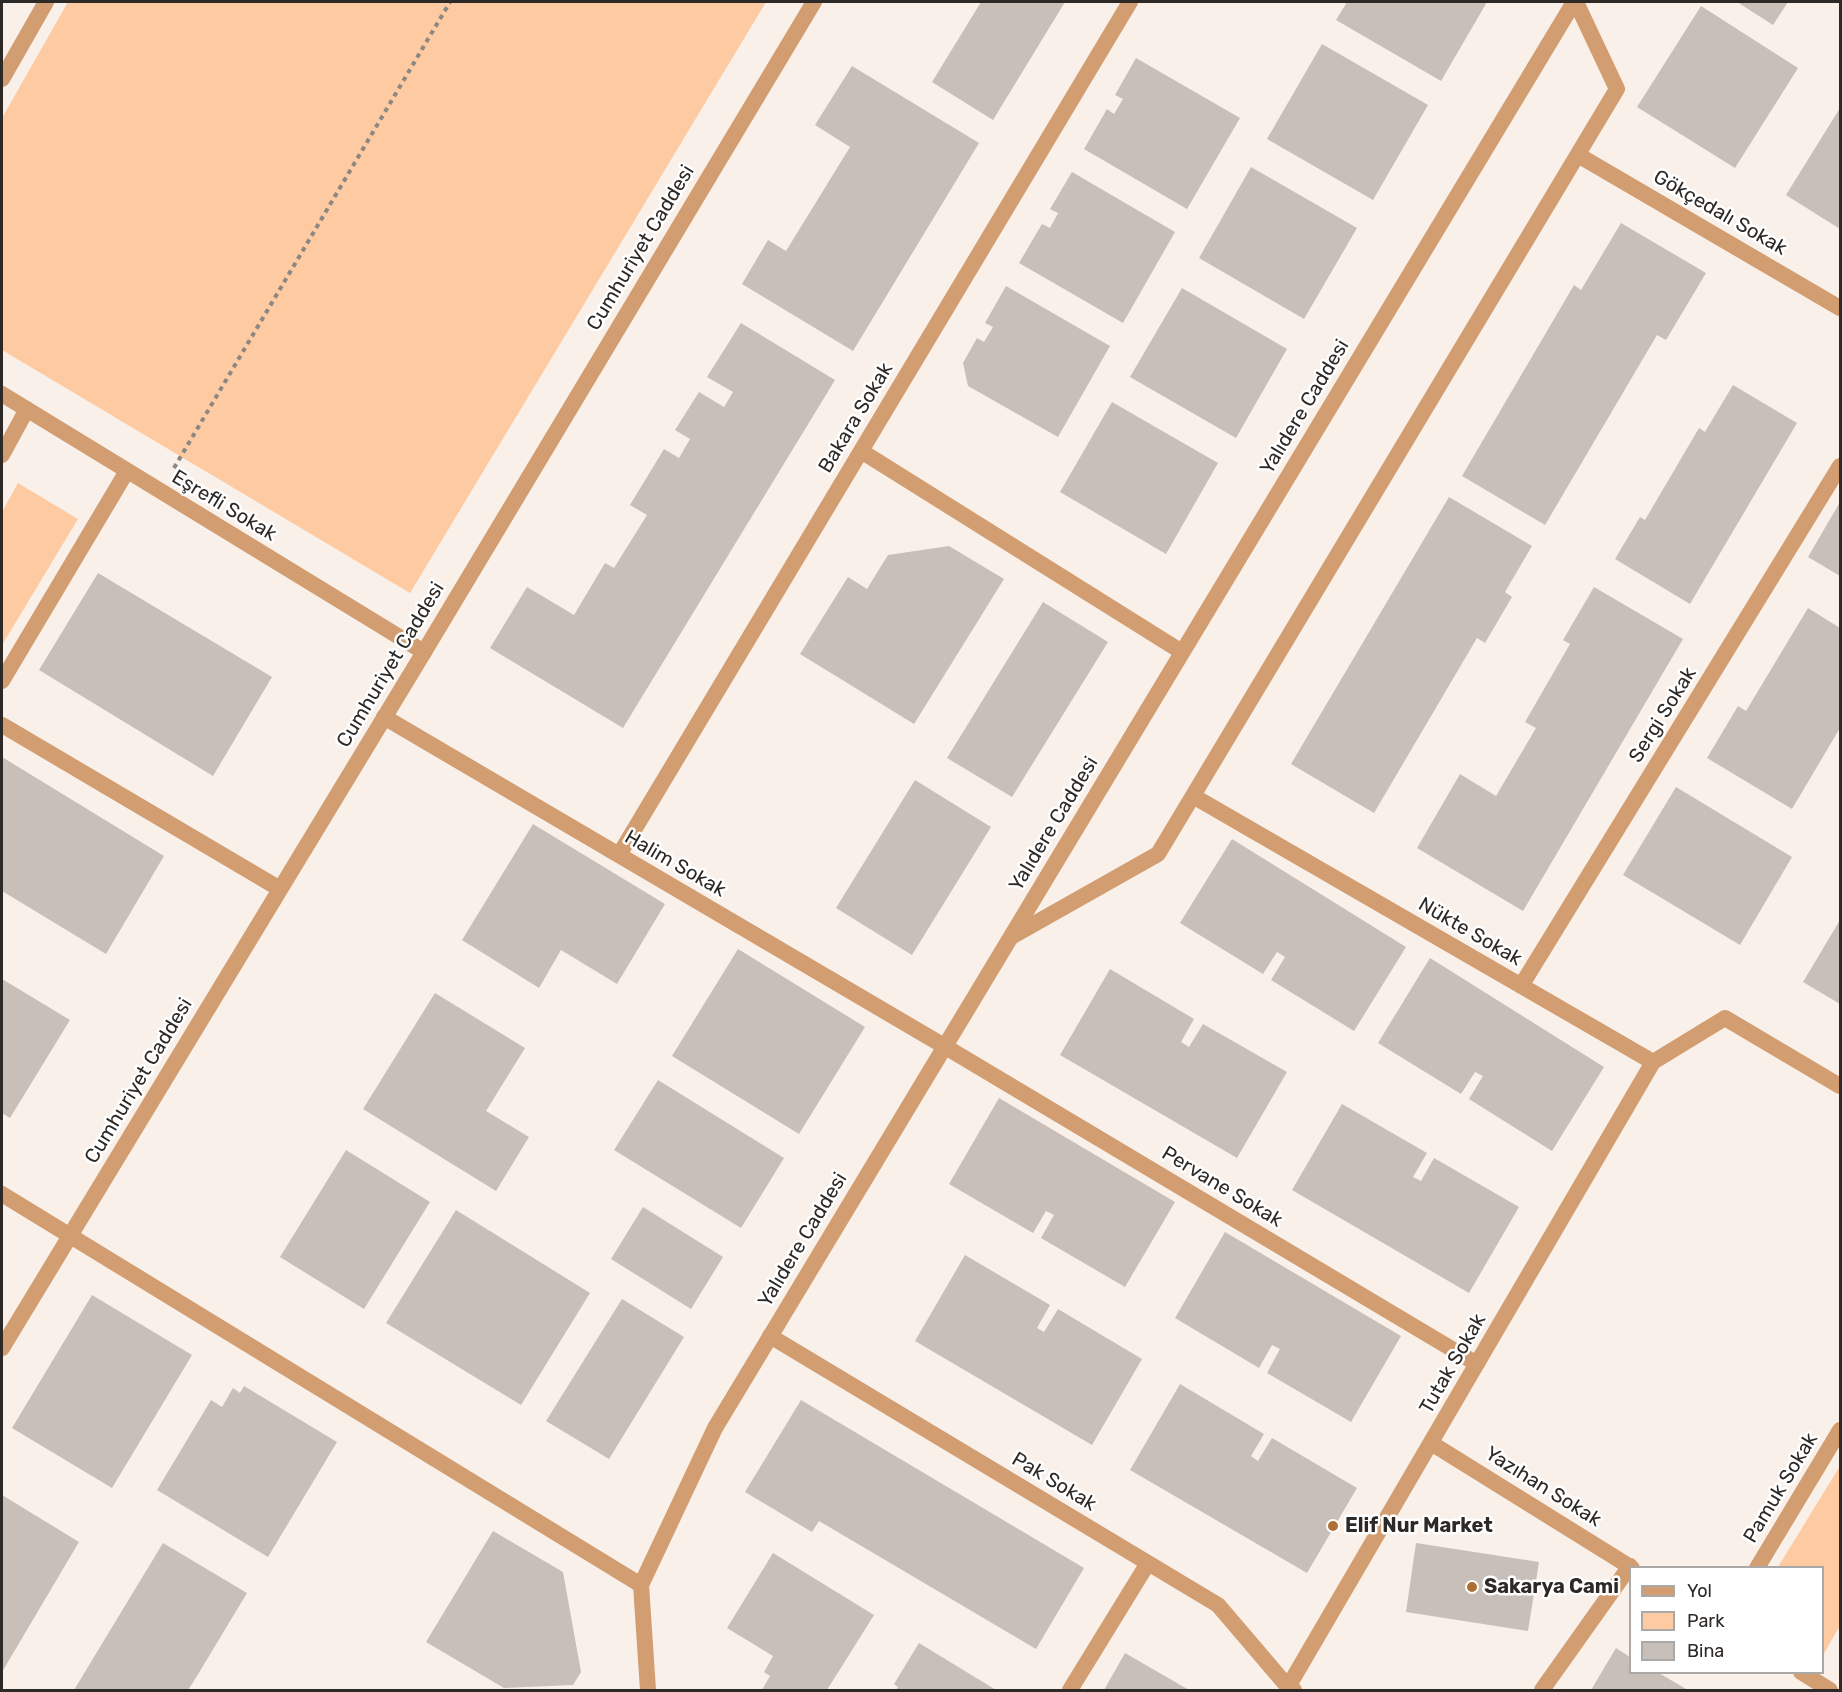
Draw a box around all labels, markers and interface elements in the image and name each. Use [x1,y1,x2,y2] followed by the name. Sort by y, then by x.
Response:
[582,161,700,335] street label: Cumhuriyet Caddesi
[1649,165,1791,261] street label: Gökçedalı Sokak
[1255,335,1355,479] street label: Yalıdere Caddesi
[814,359,898,477] street label: Bakara Sokak
[167,465,281,547] street label: Eşrefli Sokak
[332,578,450,752] street label: Cumhuriyet Caddesi
[1624,663,1702,767] street label: Sergi Sokak
[1004,752,1104,896] street label: Yalıdere Caddesi
[620,825,730,903] street label: Halim Sokak
[1414,893,1526,971] street label: Nükte Sokak
[80,994,198,1168] street label: Cumhuriyet Caddesi
[1157,1141,1287,1233] street label: Pervane Sokak
[753,1168,853,1312] street label: Yalıdere Caddesi
[1415,1310,1491,1418] street label: Tutak Sokak
[1739,1429,1823,1547] street label: Pamuk Sokak
[1480,1442,1606,1532] street label: Yazıhan Sokak
[1007,1447,1101,1517] street label: Pak Sokak
[1345,1514,1493,1538] place label: Elif Nur Market
[1326,1519,1340,1533] marker: Elif Nur Market
[1629,1566,1824,1674] legend
[1484,1575,1619,1599] place label: Sakarya Cami
[1465,1580,1479,1594] marker: Sakarya Cami
[1687,1580,1712,1602] text: Yol
[1687,1610,1724,1632] text: Park
[1687,1640,1724,1662] text: Bina

